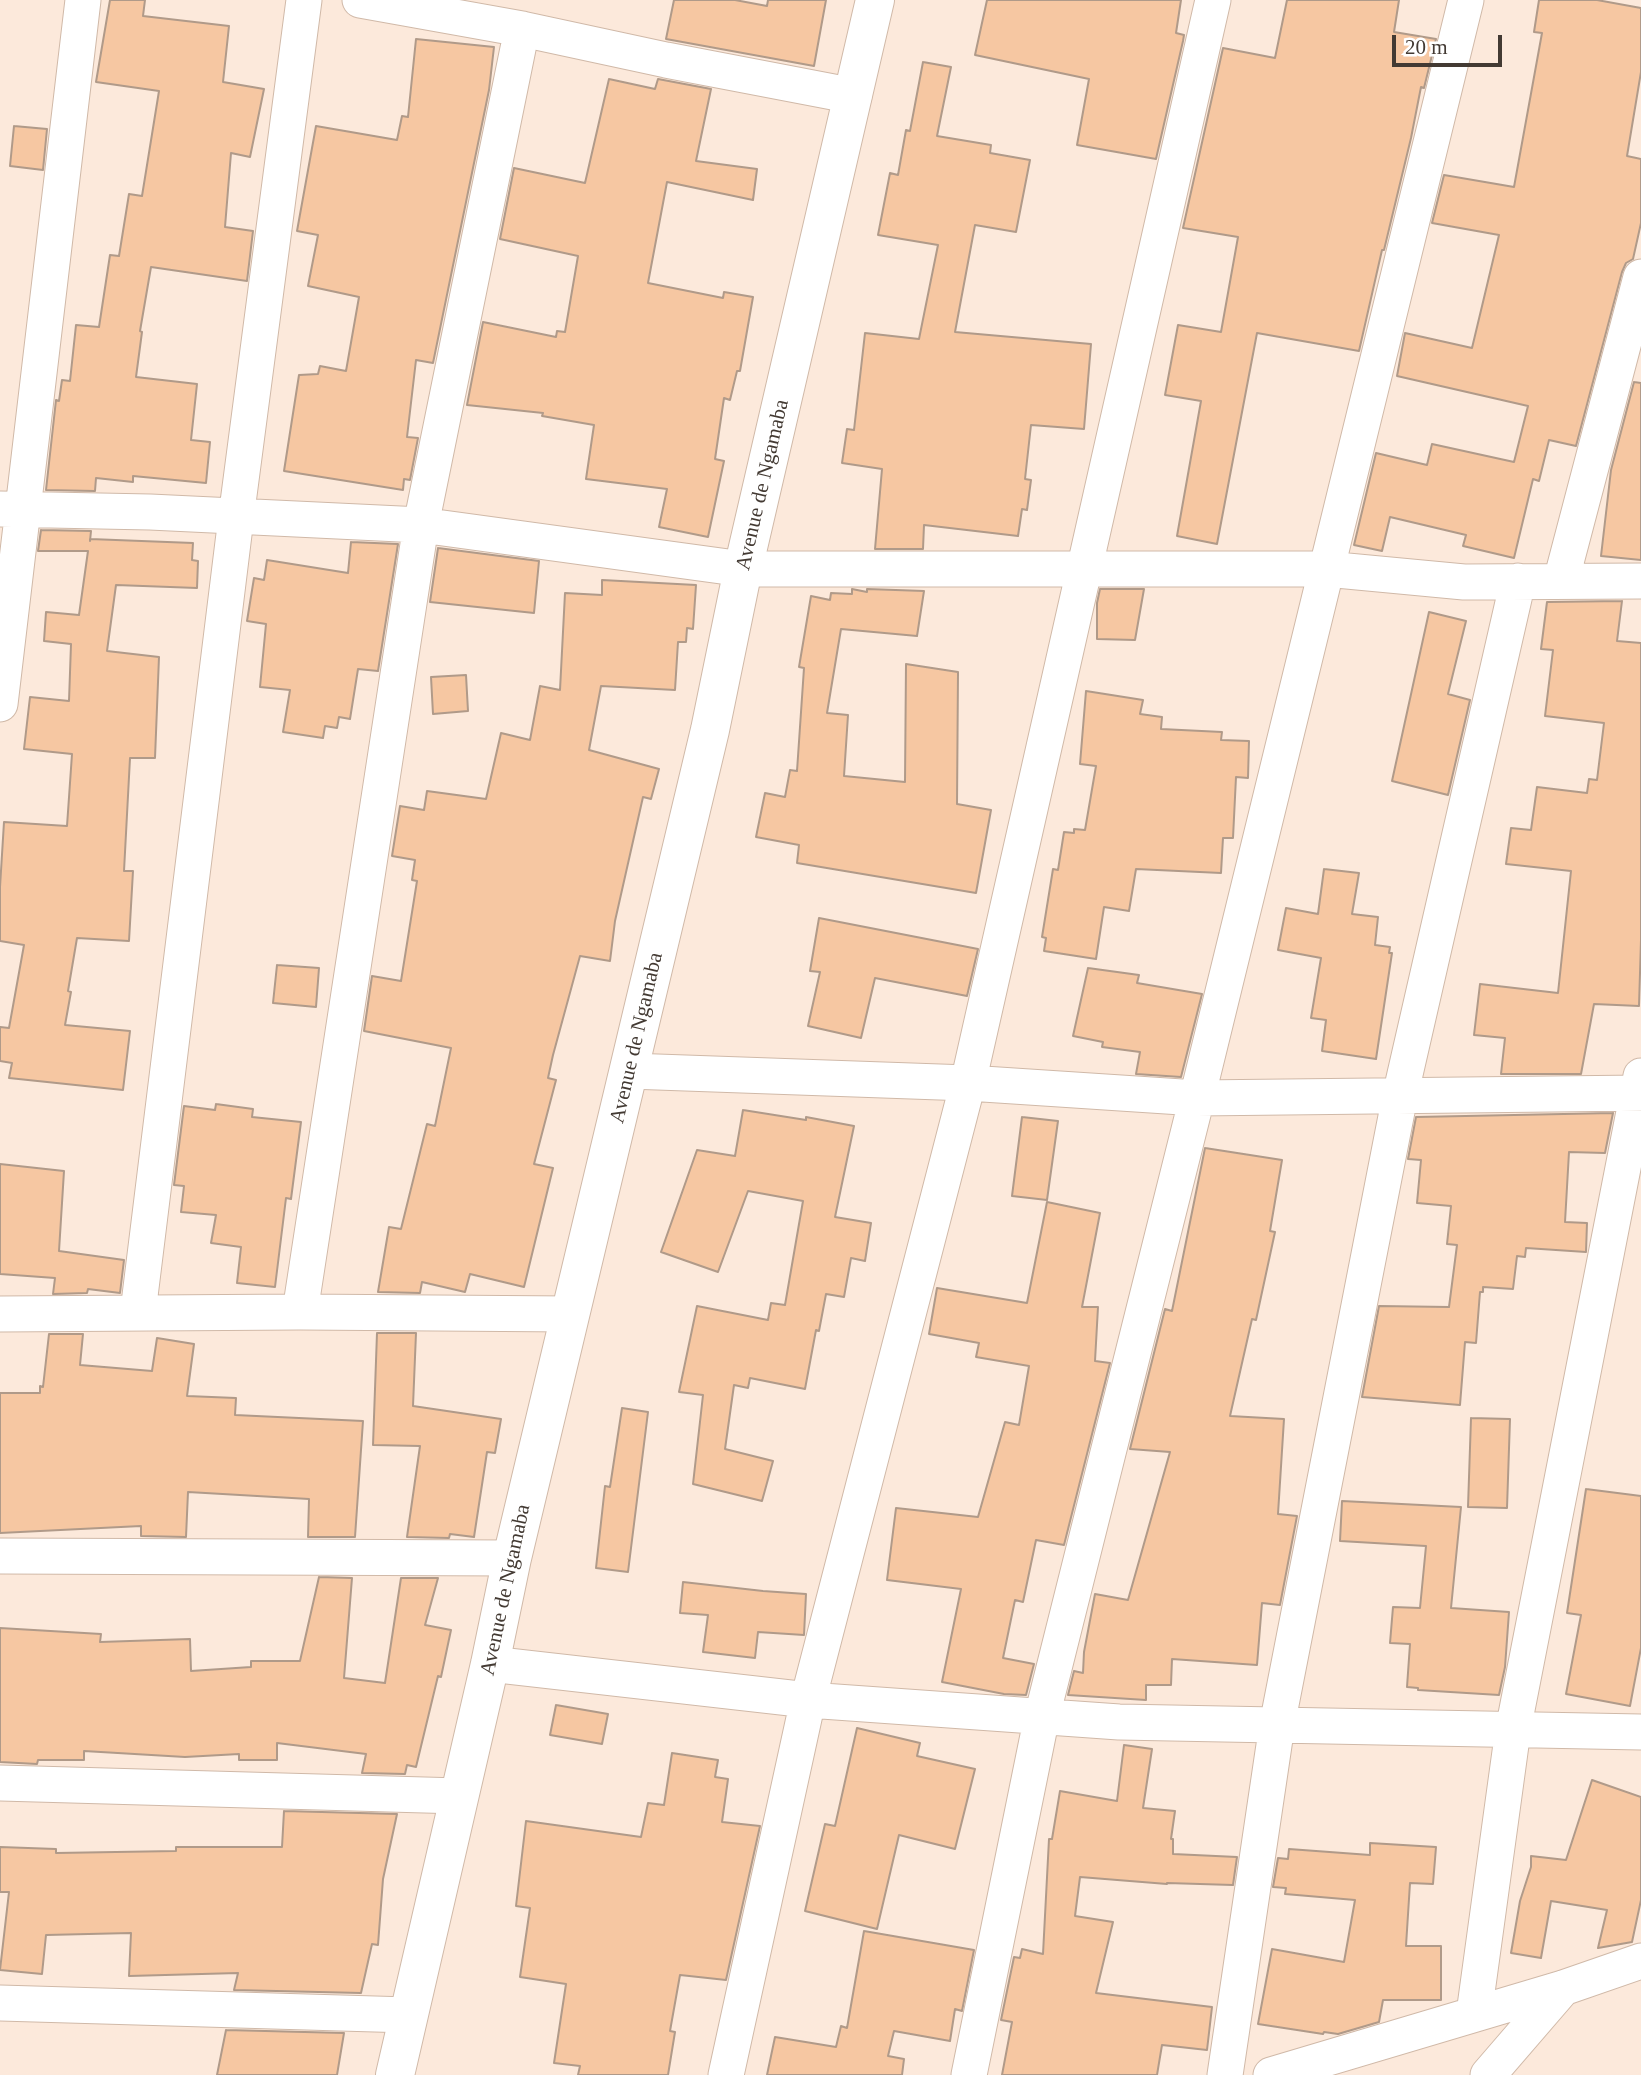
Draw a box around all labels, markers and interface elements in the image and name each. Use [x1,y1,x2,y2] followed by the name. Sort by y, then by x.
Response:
[1396,21,1506,65] scale bar
[1405,35,1448,59] text: 20 m
[731,397,795,573] street label: Avenue de Ngamaba
[605,950,669,1126] street label: Avenue de Ngamaba
[476,1502,536,1678] street label: Avenue de Ngamaba

